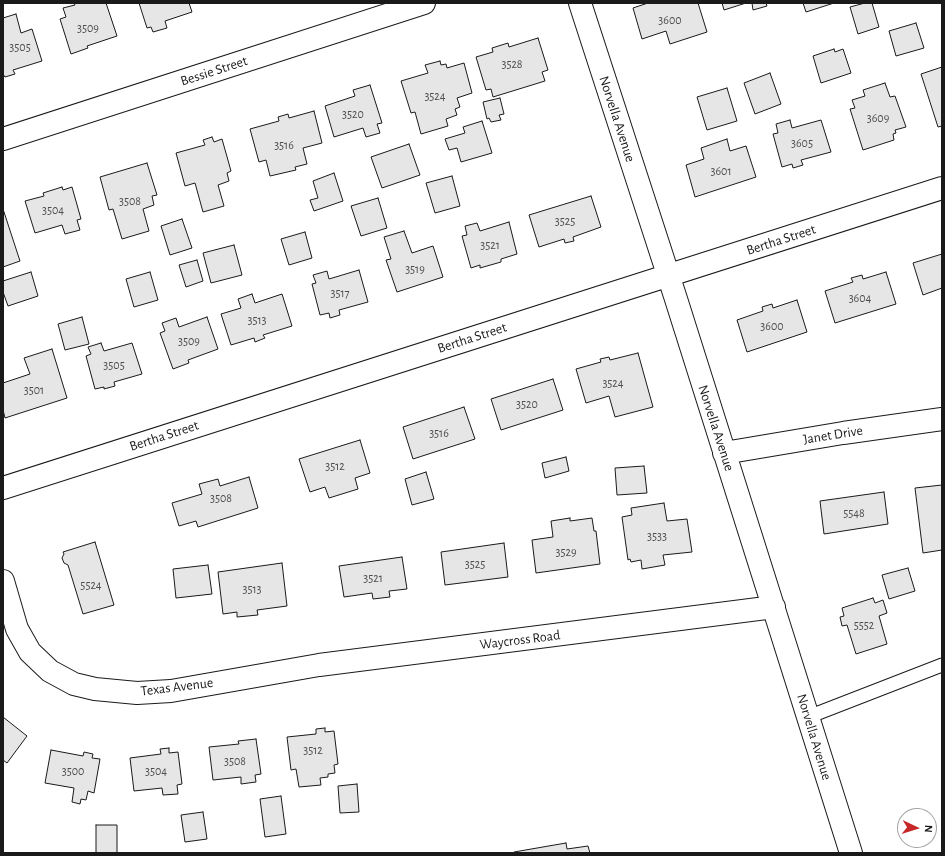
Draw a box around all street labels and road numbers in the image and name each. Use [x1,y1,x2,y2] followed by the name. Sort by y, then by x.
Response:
[178,52,250,90] street label: Bessie Street
[595,74,639,164] street label: Norvella Avenue
[744,221,818,259] street label: Bertha Street
[435,319,509,357] street label: Bertha Street
[694,383,738,473] street label: Norvella Avenue
[127,417,201,455] street label: Bertha Street
[802,422,864,448] street label: Janet Drive
[479,627,561,653] street label: Waycross Road
[140,674,214,700] street label: Texas Avenue
[793,692,835,782] street label: Norvella Avenue

